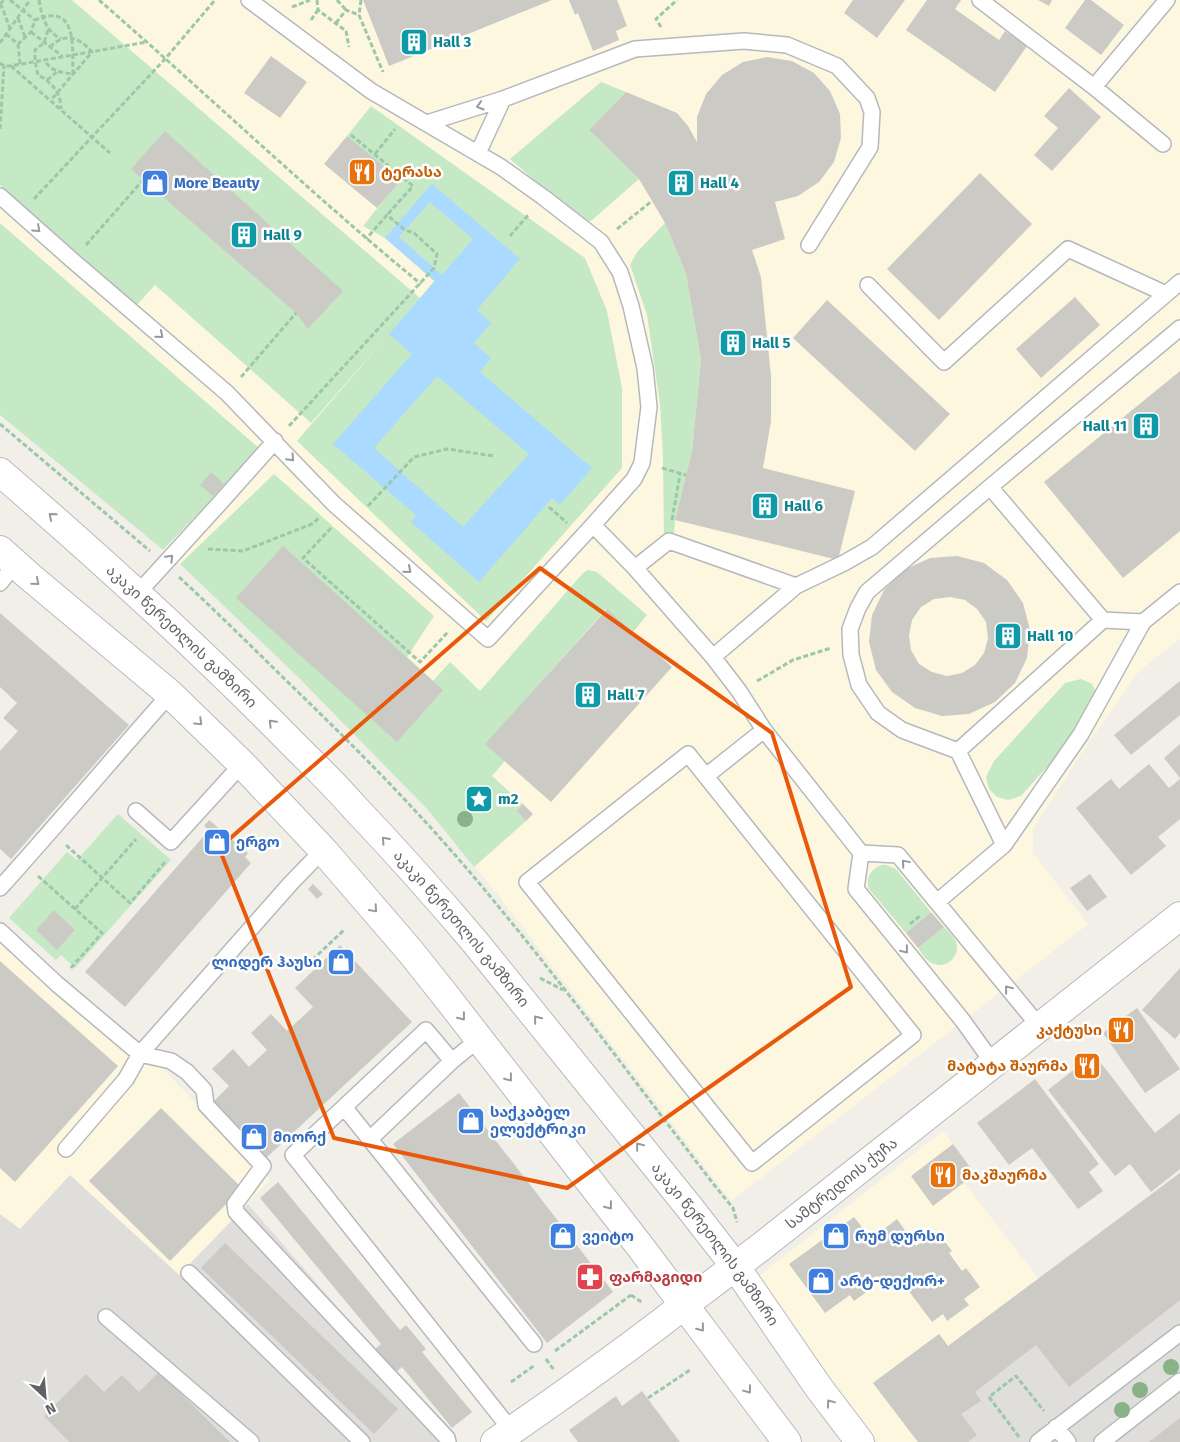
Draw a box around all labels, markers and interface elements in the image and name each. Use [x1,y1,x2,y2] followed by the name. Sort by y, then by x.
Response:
[399,27,429,57] building icon: Hall 3
[433,33,472,51] place label: Hall 3
[476,101,485,111] one-way arrow
[347,157,377,187] restaurant icon: ტერასა
[381,163,442,181] place label: ტერასა
[140,168,170,198] shop icon: More Beauty
[666,168,696,198] building icon: Hall 4
[174,174,260,192] place label: More Beauty
[700,174,740,192] place label: Hall 4
[229,220,259,250] building icon: Hall 9
[31,223,40,232] one-way arrow
[263,226,302,244] place label: Hall 9
[718,328,748,358] building icon: Hall 5
[154,329,163,338] one-way arrow
[752,334,791,352] place label: Hall 5
[1131,411,1161,441] building icon: Hall 11
[1083,417,1127,435] place label: Hall 11
[285,452,294,461] one-way arrow
[750,491,780,521] building icon: Hall 6
[784,497,824,515] place label: Hall 6
[48,513,57,522] one-way arrow
[164,554,173,563] one-way arrow
[103,561,261,712] street label: აკაკი წერეთლის გამზირი
[403,564,412,573] one-way arrow
[30,577,39,585] one-way arrow
[993,621,1023,651] building icon: Hall 10
[1027,627,1073,645] place label: Hall 10
[573,680,603,710] building icon: Hall 7
[607,686,645,704] place label: Hall 7
[194,716,203,725] one-way arrow
[269,720,278,729] one-way arrow
[464,784,494,814] place icon: m2
[498,790,519,808] place label: m2
[202,827,232,857] shop icon: ერგო
[236,833,280,851] place label: ერგო
[382,837,391,846] one-way arrow
[390,847,533,1011] street label: აკაკი წერეთლის გამზირი
[902,860,910,869] one-way arrow
[368,903,377,912] one-way arrow
[900,944,908,953] one-way arrow
[326,947,356,977] shop icon: ლიდერ ჰაუსი
[211,953,322,971] place label: ლიდერ ჰაუსი
[1005,985,1014,994] one-way arrow
[456,1011,464,1020] one-way arrow
[1106,1015,1136,1045] restaurant icon: კაქტუსი
[535,1016,543,1025] one-way arrow
[1036,1021,1102,1039] place label: კაქტუსი
[1072,1051,1102,1081] restaurant icon: მატატა შაურმა
[947,1057,1068,1075] place label: მატატა შაურმა
[503,1072,512,1081] one-way arrow
[490,1103,586,1138] place label: საქკაბელ ელექტრიკი
[456,1106,486,1136] shop icon: საქკაბელ ელექტრიკი
[239,1122,269,1152] shop icon: მიორქ
[273,1128,326,1146] place label: მიორქ
[782,1134,901,1233] street label: სამტრედიის ქუჩა
[637,1143,645,1152] one-way arrow
[648,1159,783,1329] street label: აკაკი წერეთლის გამზირი
[928,1160,958,1190] restaurant icon: მაკშაურმა
[962,1166,1047,1184] place label: მაკშაურმა
[603,1200,611,1209] one-way arrow
[548,1221,578,1251] shop icon: ვეიტო
[821,1221,851,1251] shop icon: რუმ დურსი
[582,1227,634,1245] place label: ვეიტო
[855,1227,945,1245] place label: რუმ დურსი
[575,1262,605,1292] pharmacy icon: ფარმაგიდი
[806,1266,836,1296] shop icon: არტ-დექორ+
[609,1268,702,1286] place label: ფარმაგიდი
[840,1272,945,1290] place label: არტ-დექორ+
[696,1322,704,1331] one-way arrow
[20,1372,70,1422] north arrow
[743,1384,751,1393] one-way arrow
[43,1399,58,1418] text: N
[828,1400,836,1409] one-way arrow

